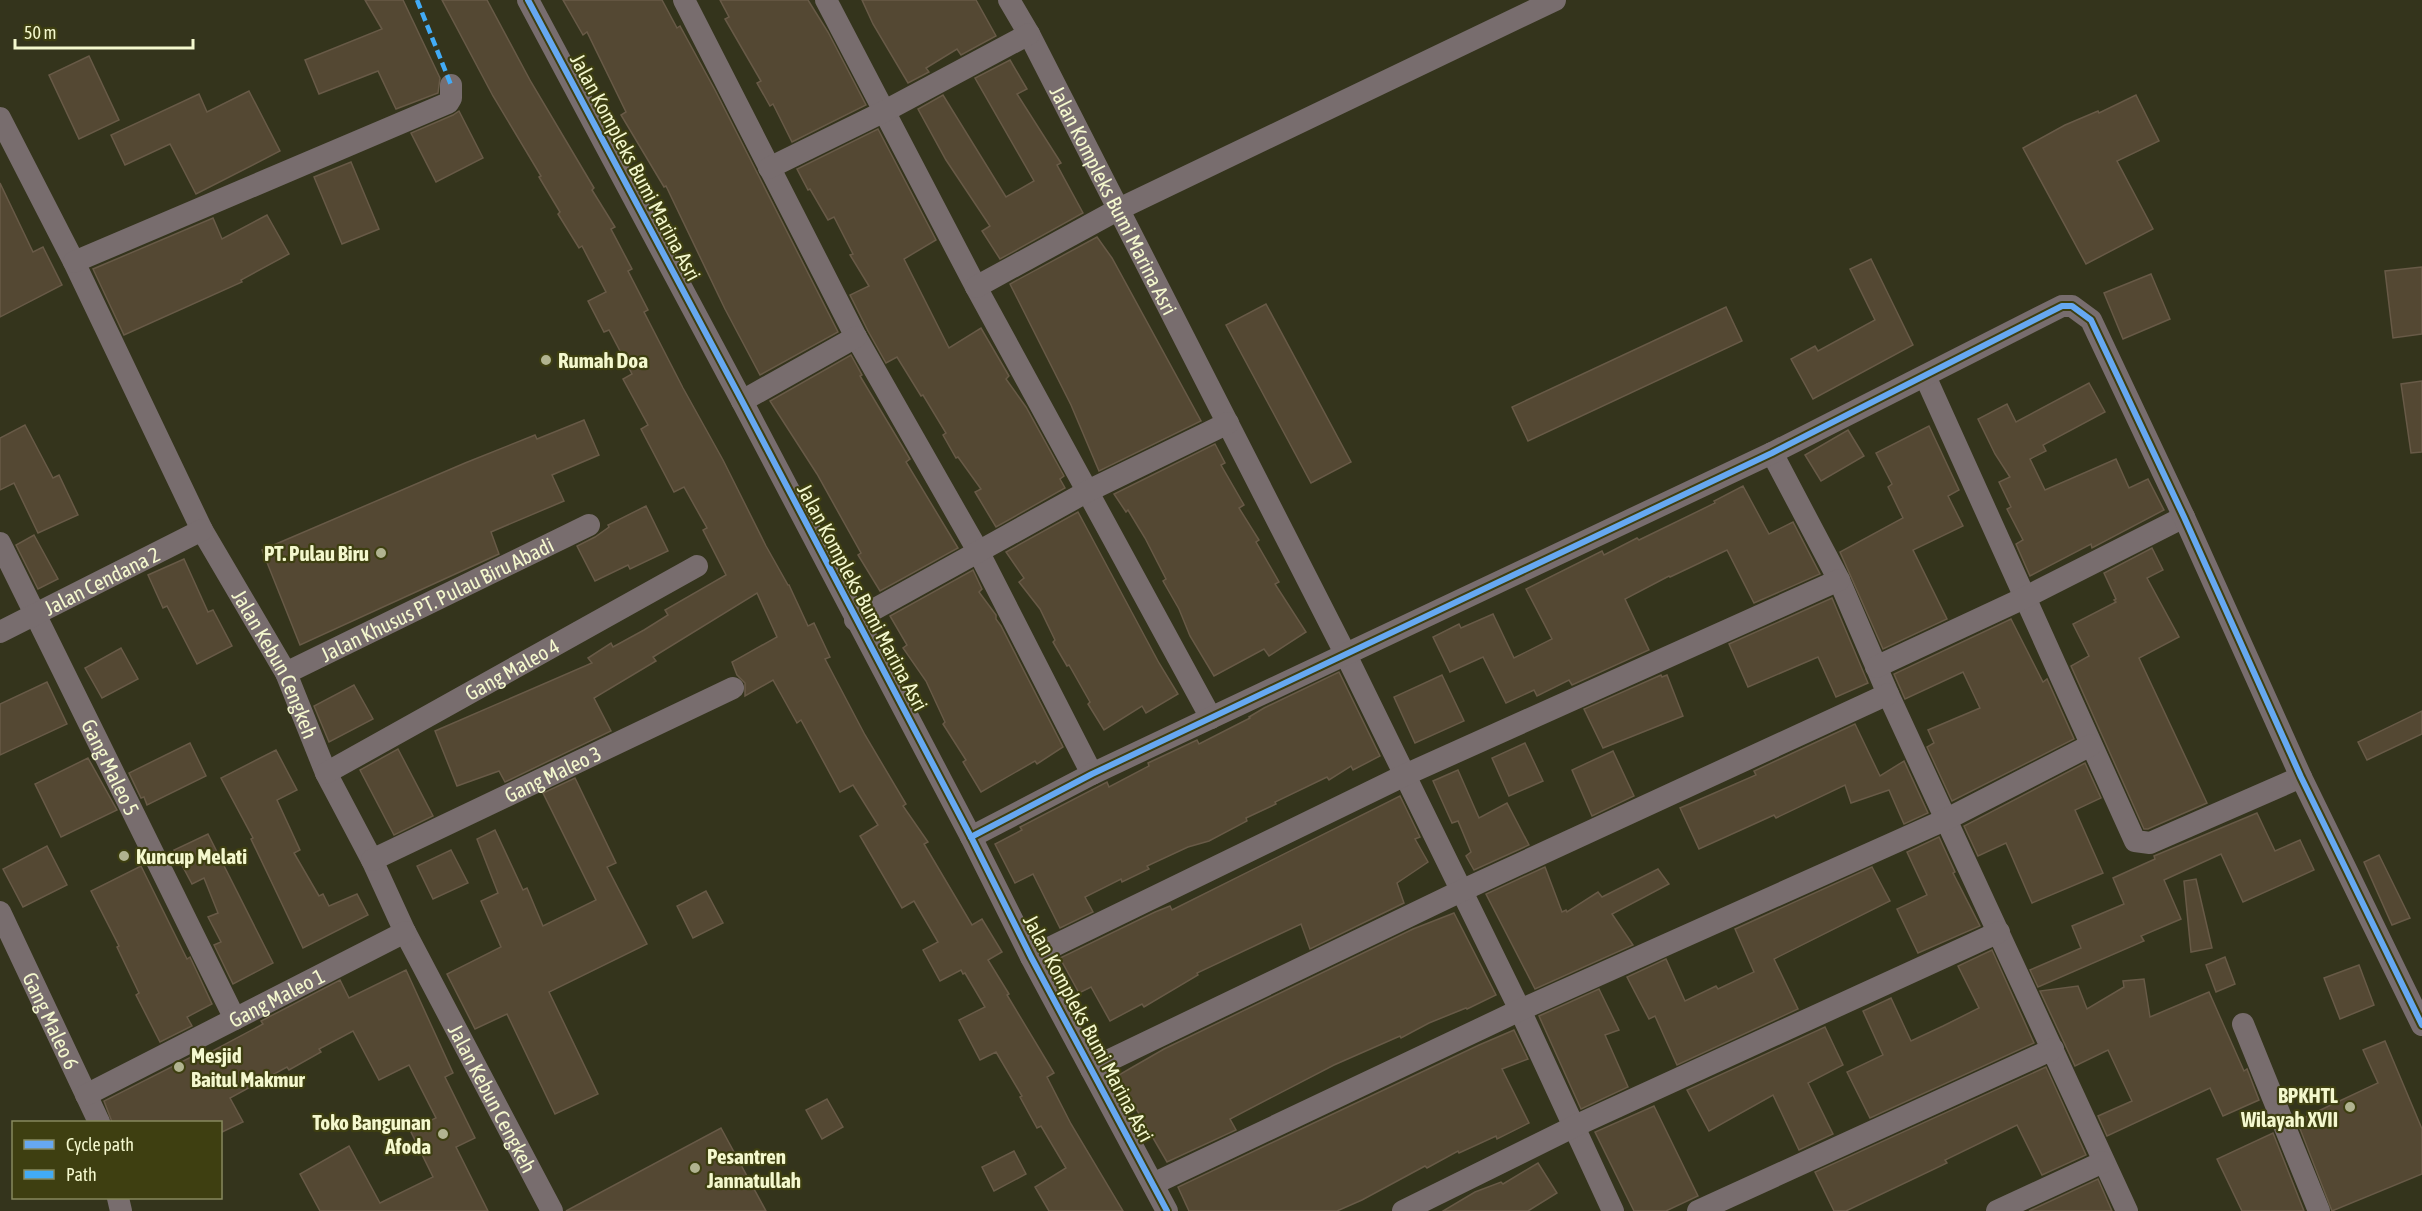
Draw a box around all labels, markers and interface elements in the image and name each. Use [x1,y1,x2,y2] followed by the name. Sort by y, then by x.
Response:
[15,12,194,50] scale bar
[24,22,56,43] text: 50 m
[566,49,706,285] street label: Jalan Kompleks Bumi Marina Asri
[1045,82,1182,319] street label: Jalan Kompleks Bumi Marina Asri
[558,348,648,372] place label: Rumah Doa
[539,353,553,367] marker: Rumah Doa
[793,479,933,715] street label: Jalan Kompleks Bumi Marina Asri
[317,532,557,666] street label: Jalan Khusus PT. Pulau Biru Abadi
[40,541,164,620] street label: Jalan Cendana 2
[264,541,369,565] place label: PT. Pulau Biru
[374,546,388,560] marker: PT. Pulau Biru
[228,585,323,742] street label: Jalan Kebun Cengkeh
[461,633,564,705] street label: Gang Maleo 4
[77,715,145,819] street label: Gang Maleo 5
[500,741,605,807] street label: Gang Maleo 3
[136,844,247,868] place label: Kuncup Melati
[117,849,131,863] marker: Kuncup Melati
[1019,910,1159,1146] street label: Jalan Kompleks Bumi Marina Asri
[225,963,328,1032] street label: Gang Maleo 1
[18,968,84,1073] street label: Gang Maleo 6
[444,1020,542,1177] street label: Jalan Kebun Cengkeh
[191,1043,306,1091] place label: Mesjid Baitul Makmur
[172,1060,186,1074] marker: Mesjid Baitul Makmur
[2240,1083,2338,1131] place label: BPKHTL Wilayah XVII
[2343,1100,2357,1114] marker: BPKHTL Wilayah XVII
[312,1110,431,1158] place label: Toko Bangunan Afoda
[12,1121,222,1199] legend
[436,1127,450,1141] marker: Toko Bangunan Afoda
[66,1134,134,1155] text: Cycle path
[706,1144,801,1192] place label: Pesantren Jannatullah
[688,1161,702,1175] marker: Pesantren Jannatullah
[66,1164,97,1185] text: Path

